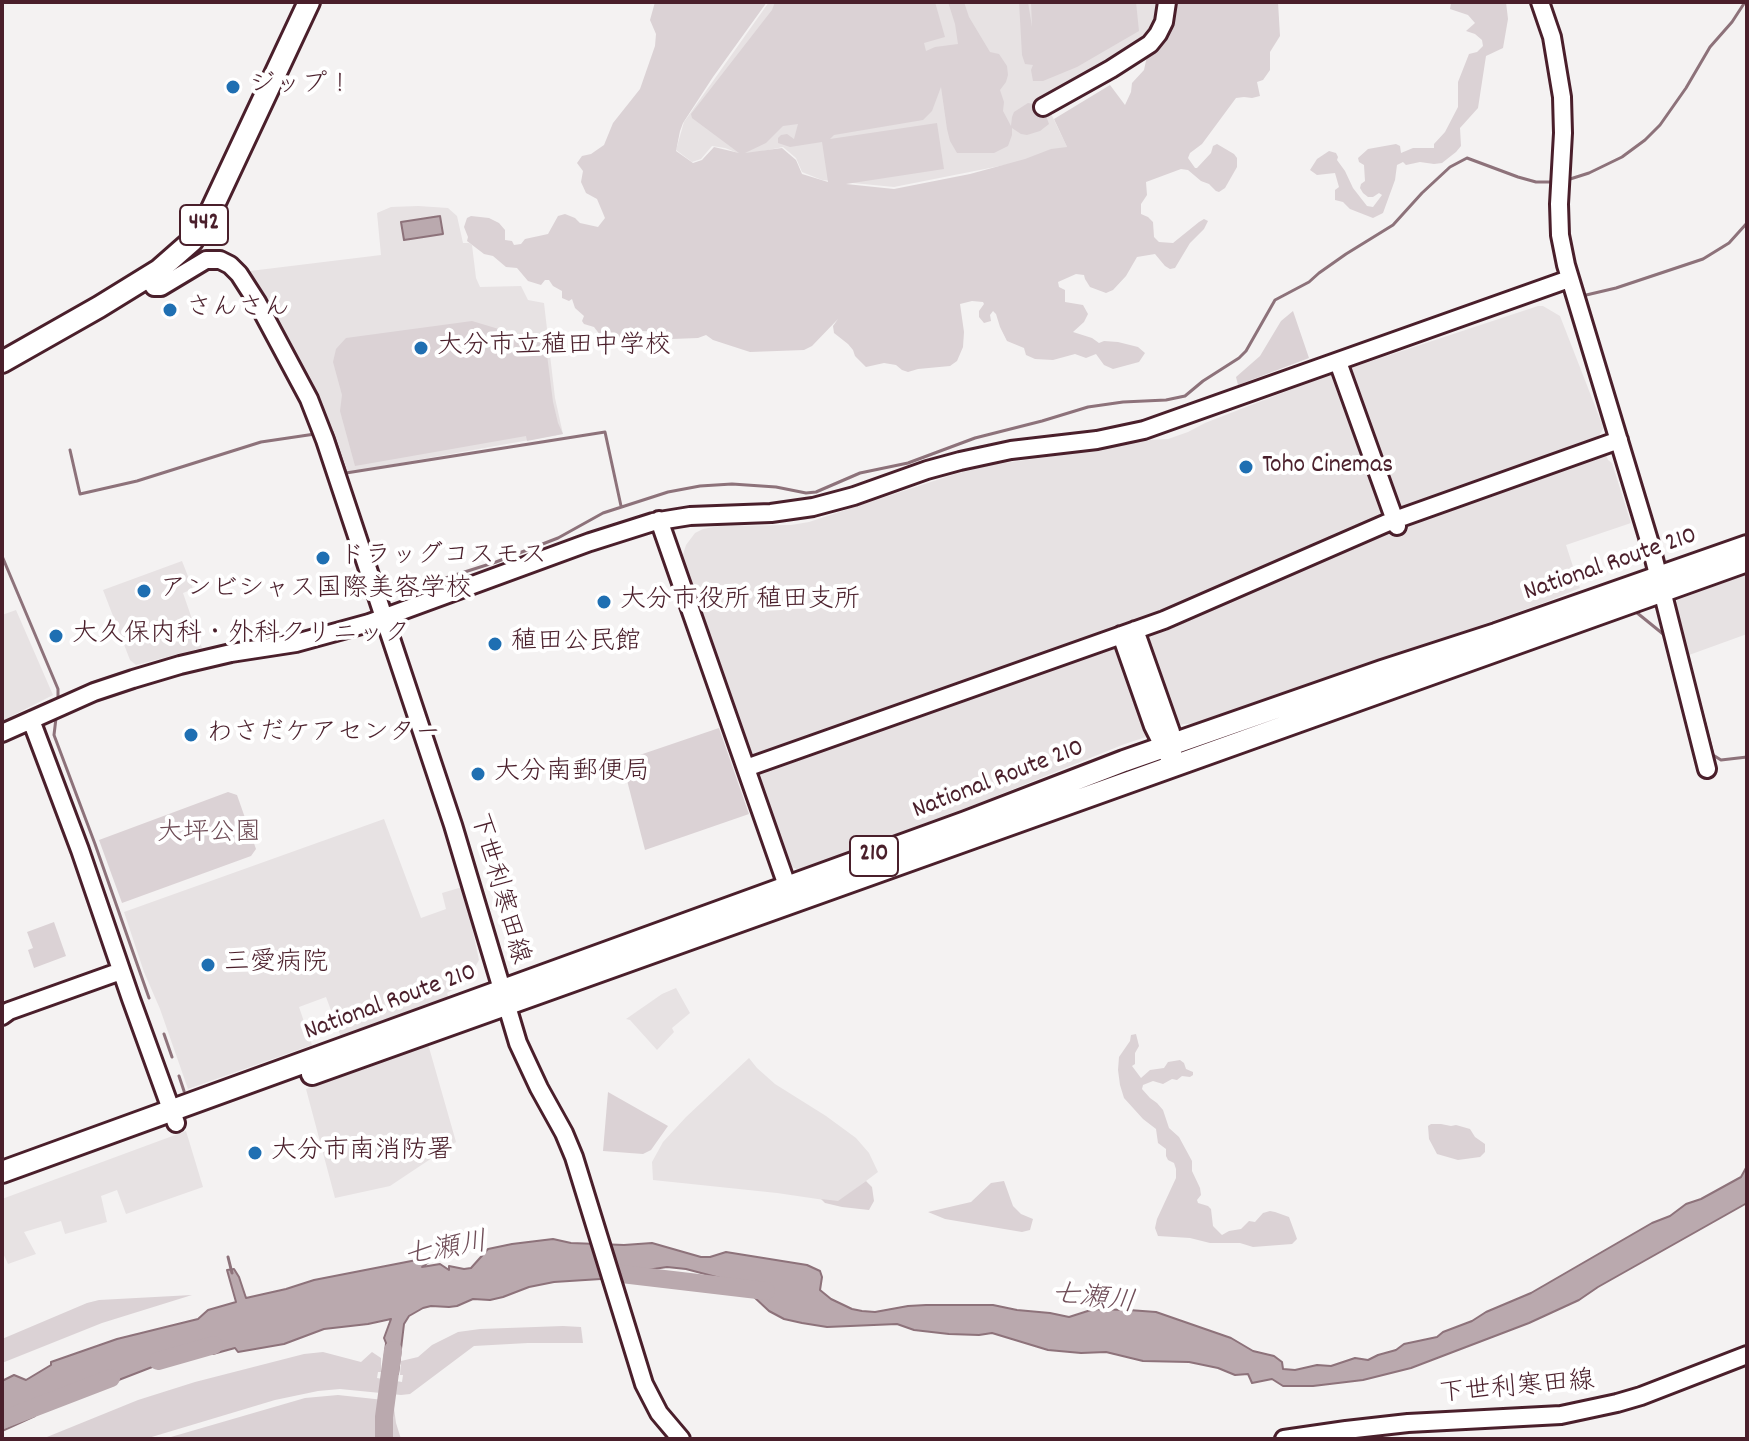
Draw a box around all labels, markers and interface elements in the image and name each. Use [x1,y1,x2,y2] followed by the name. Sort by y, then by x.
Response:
[249,71,353,103] place label: ジップ！
[224,78,242,96] marker: ジップ！
[180,205,228,245] road number: 442
[186,294,290,326] place label: さんさん
[161,301,179,319] marker: さんさん
[437,332,671,364] place label: 大分市立稙田中学校
[412,339,430,357] marker: 大分市立稙田中学校
[1262,451,1393,483] place label: Toho Cinemas
[1237,458,1255,476] marker: Toho Cinemas
[1520,522,1702,610] street label: National Route 210
[339,542,547,574] place label: ドラッグコスモス
[314,549,332,567] marker: ドラッグコスモス
[160,575,472,607] place label: アンビシャス国際美容学校
[135,582,153,600] marker: アンビシャス国際美容学校
[620,586,860,618] place label: 大分市役所 稙田支所
[595,593,613,611] marker: 大分市役所 稙田支所
[72,620,410,652] place label: 大久保内科・外科クリニック
[47,627,65,645] marker: 大久保内科・外科クリニック
[511,628,641,660] place label: 稙田公民館
[486,635,504,653] marker: 稙田公民館
[207,719,441,751] place label: わさだケアセンター
[182,726,200,744] marker: わさだケアセンター
[909,734,1089,828] street label: National Route 210
[494,758,650,790] place label: 大分南郵便局
[469,765,487,783] marker: 大分南郵便局
[461,810,533,968] street label: 下世利寒田線
[157,819,261,851] park label: 大坪公園
[850,836,898,876] road number: 210
[224,949,328,981] place label: 三愛病院
[199,956,217,974] marker: 三愛病院
[301,958,481,1050] street label: National Route 210
[271,1137,453,1169] place label: 大分市南消防署
[246,1144,264,1162] marker: 大分市南消防署
[402,1228,490,1276] water label: 七瀬川
[1049,1279,1137,1323] water label: 七瀬川
[1438,1368,1596,1412] street label: 下世利寒田線

